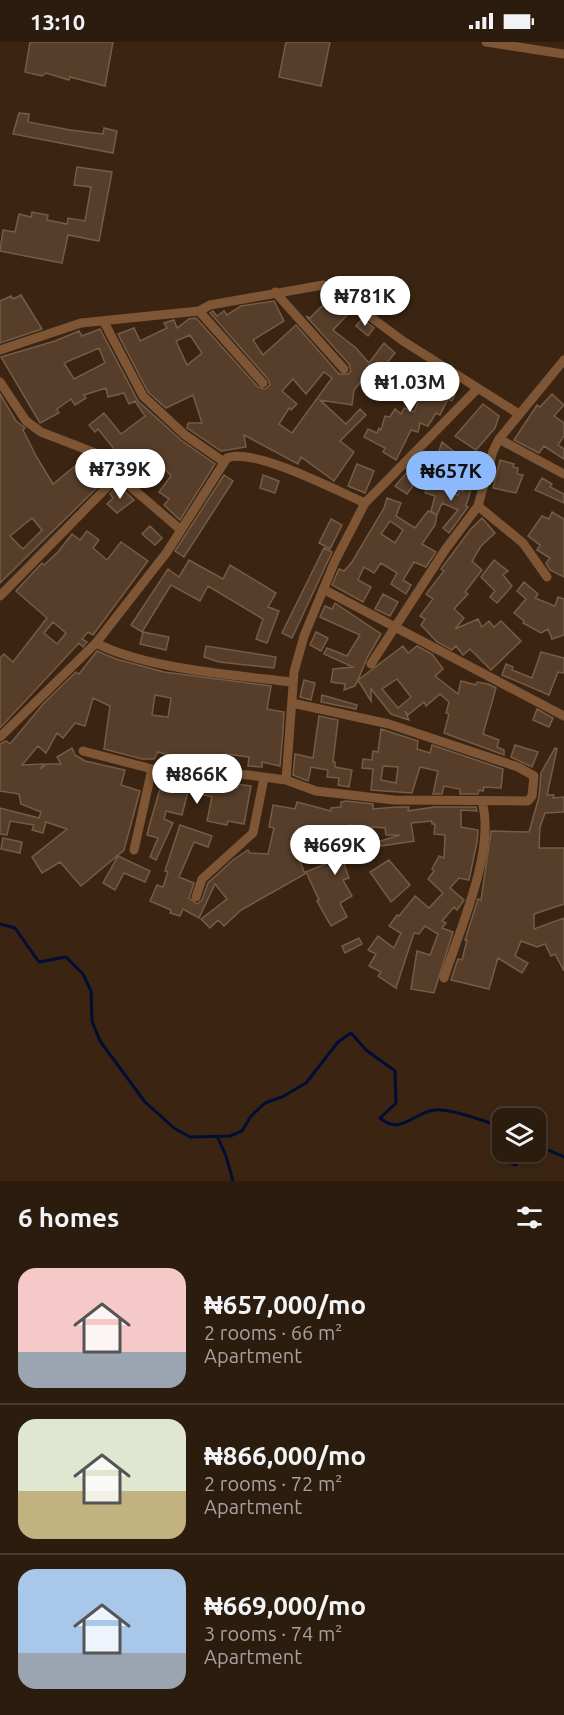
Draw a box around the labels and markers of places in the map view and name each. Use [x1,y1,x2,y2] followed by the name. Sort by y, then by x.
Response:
[323,276,407,327] pin: ₦781K
[361,362,459,413] pin: ₦1.03M
[78,449,162,500] pin: ₦739K
[409,451,493,502] pin: ₦657K
[155,754,239,805] pin: ₦866K
[293,825,377,876] pin: ₦669K

